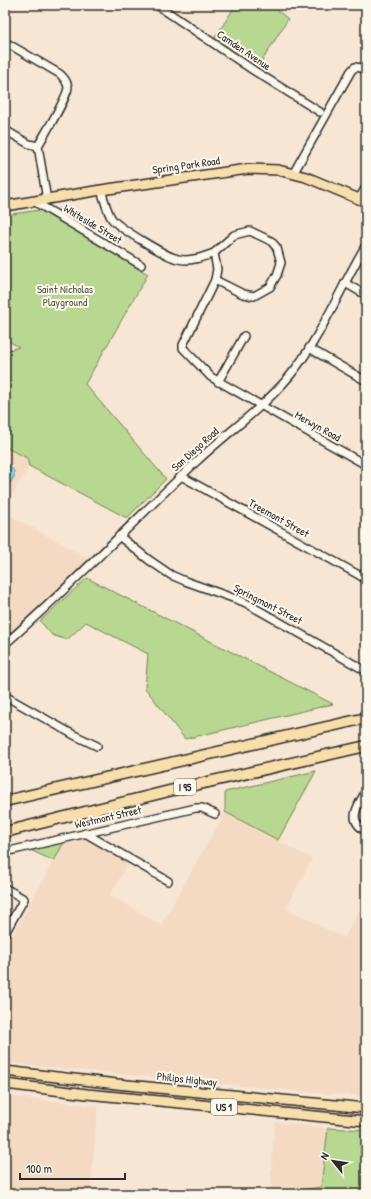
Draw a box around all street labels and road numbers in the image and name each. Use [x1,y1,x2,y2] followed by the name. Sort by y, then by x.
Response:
[214,27,274,73] street label: Camden Avenue
[151,153,221,177] street label: Spring Park Road
[61,201,125,247] street label: Whiteside Street
[293,408,344,445] street label: Merwyn Road
[168,424,222,474] street label: San Diego Road
[246,496,312,540] street label: Treemont Street
[231,581,305,627] street label: Springmont Street
[174,779,196,795] road number: I 95
[73,802,143,831] street label: Westmont Street
[156,1069,218,1089] street label: Philips Highway
[211,1099,237,1115] road number: US 1

